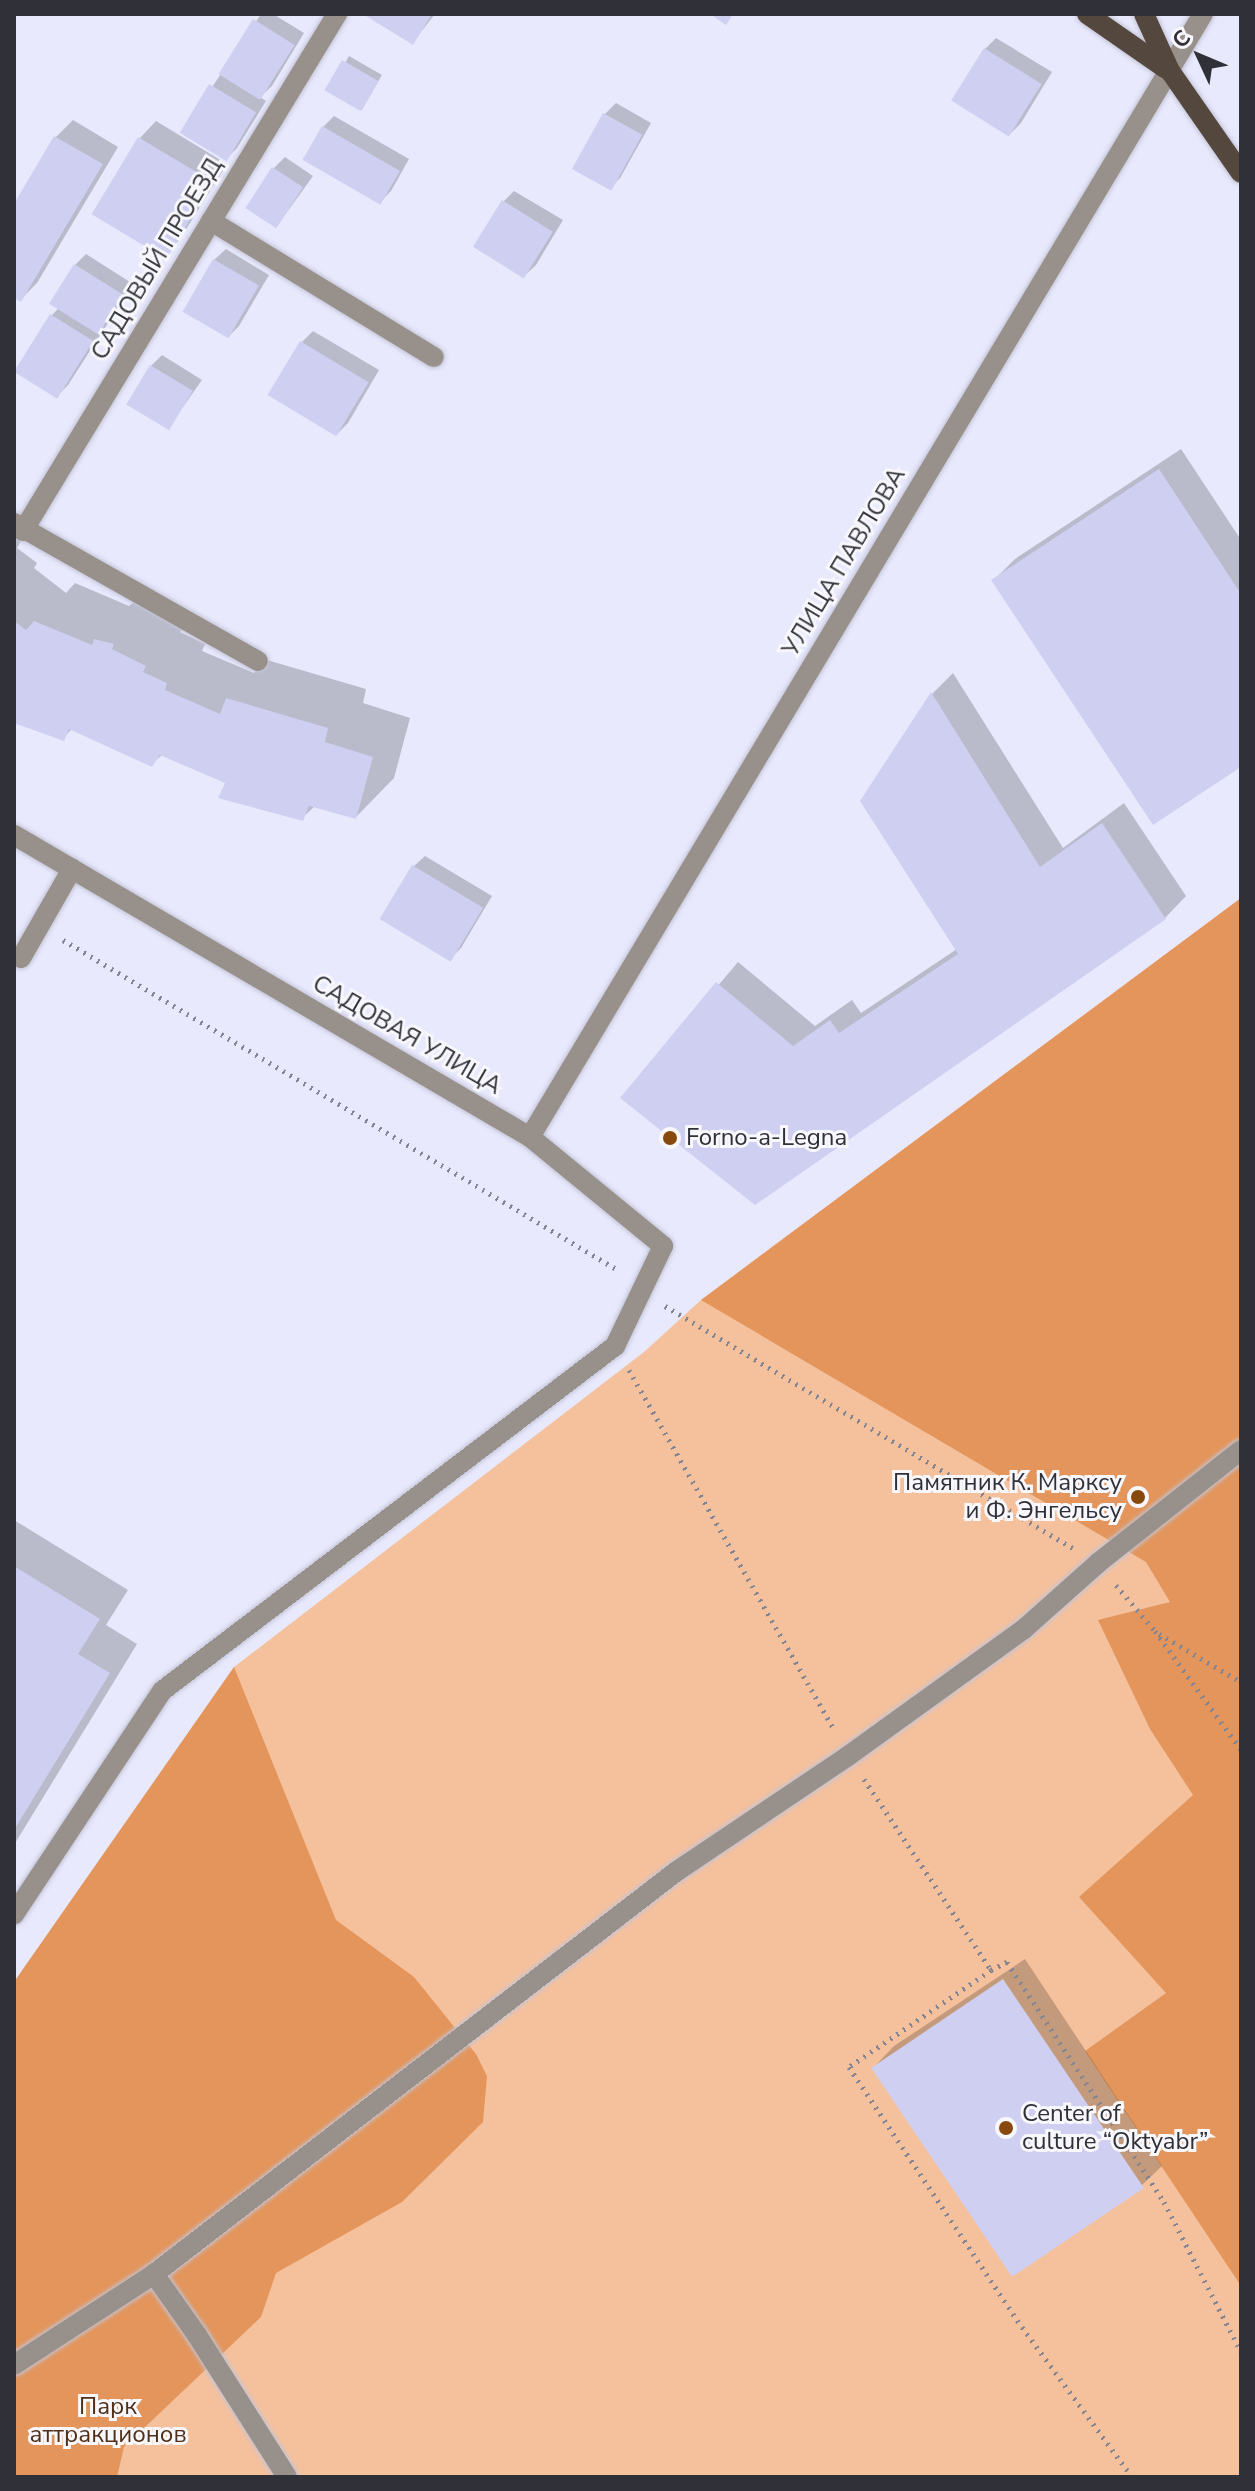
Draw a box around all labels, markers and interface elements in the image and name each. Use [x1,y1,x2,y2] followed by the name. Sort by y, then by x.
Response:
[1159,16,1239,96] north arrow
[1166,24,1198,55] text: С
[85,153,229,365] street label: САДОВЫЙ ПРОЕЗД
[776,462,912,662] street label: УЛИЦА ПАВЛОВА
[307,969,507,1101] street label: САДОВАЯ УЛИЦА
[686,1124,847,1152] place label: Forno-a-Legna
[661,1129,679,1147] marker: Forno-a-Legna
[893,1469,1122,1525] place label: Памятник К. Марксу и Ф. Энгельсу
[1129,1488,1147,1506] marker: Памятник К. Марксу и Ф. Энгельсу
[1022,2100,1208,2156] place label: Center of culture “Oktyabr”
[997,2119,1015,2137] marker: Center of culture “Oktyabr”
[29,2393,187,2449] park label: Парк аттракционов

